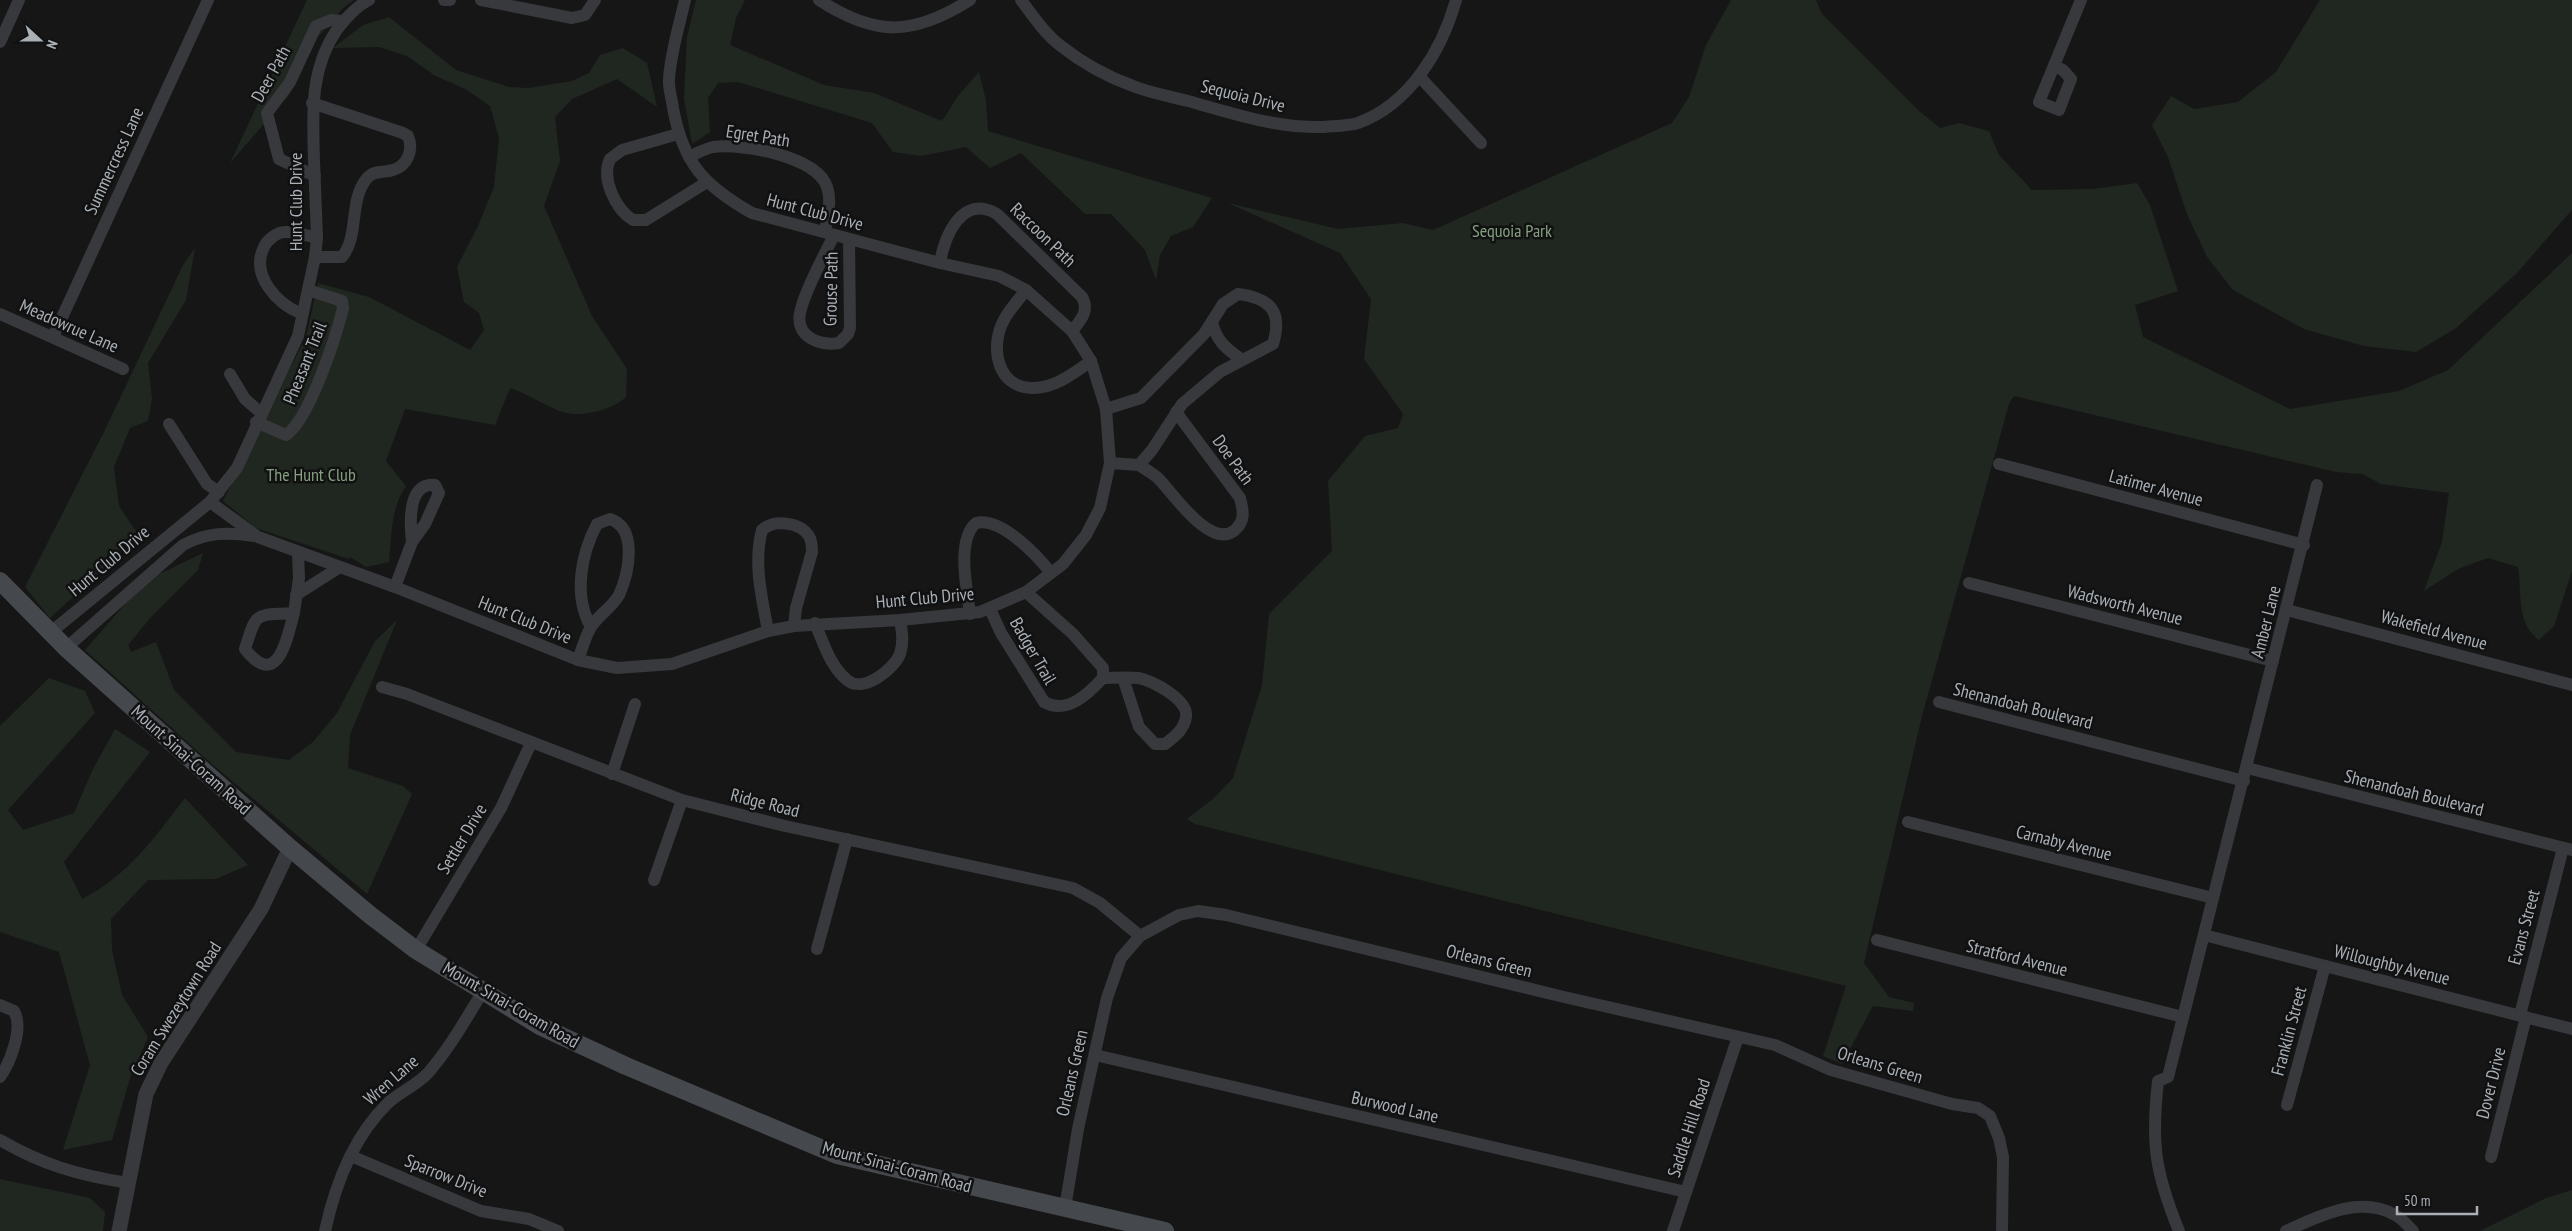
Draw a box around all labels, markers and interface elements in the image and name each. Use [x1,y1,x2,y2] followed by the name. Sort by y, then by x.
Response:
[15,15,65,65] north arrow
[42,38,62,51] text: N
[246,42,295,106] street label: Deer Path
[1199,74,1288,117] street label: Sequoia Drive
[79,103,148,218] street label: Summercress Lane
[725,119,792,152] street label: Egret Path
[284,153,307,251] street label: Hunt Club Drive
[764,188,866,235] street label: Hunt Club Drive
[1006,198,1081,272] street label: Raccoon Path
[1472,219,1552,242] park label: Sequoia Park
[818,252,843,326] street label: Grouse Path
[16,294,122,358] street label: Meadowrue Lane
[278,317,332,407] street label: Pheasant Trail
[1208,430,1259,489] street label: Doe Path
[266,463,356,486] park label: The Hunt Club
[2107,464,2206,511] street label: Latimer Avenue
[63,520,154,601] street label: Hunt Club Drive
[2065,579,2185,630] street label: Wadsworth Avenue
[875,582,975,613] street label: Hunt Club Drive
[2245,583,2286,661] street label: Amber Lane
[475,590,575,649] street label: Hunt Club Drive
[2378,604,2490,655] street label: Wakefield Avenue
[1005,613,1062,689] street label: Badger Trail
[1951,677,2095,734] street label: Shenandoah Boulevard
[127,700,256,820] street label: Mount Sinai-Coram Road
[2342,764,2486,821] street label: Shenandoah Boulevard
[728,783,802,822] street label: Ridge Road
[432,799,492,878] street label: Settler Drive
[2014,820,2114,866] street label: Carnaby Avenue
[2502,887,2545,967] street label: Evans Street
[1964,934,2070,981] street label: Stratford Avenue
[125,937,226,1080] street label: Coram Swezeytown Road
[1444,939,1535,982] street label: Orleans Green
[2332,939,2452,990] street label: Willoughby Avenue
[439,956,583,1053] street label: Mount Sinai-Coram Road
[2266,984,2311,1078] street label: Franklin Street
[1050,1027,1093,1118] street label: Orleans Green
[1835,1041,1926,1088] street label: Orleans Green
[2471,1045,2510,1121] street label: Dover Drive
[358,1050,423,1110] street label: Wren Lane
[1662,1076,1715,1180] street label: Saddle Hill Road
[1349,1085,1441,1128] street label: Burwood Lane
[820,1136,974,1197] street label: Mount Sinai-Coram Road
[402,1149,491,1202] street label: Sparrow Drive
[2397,1184,2477,1216] scale bar
[2404,1191,2430,1210] text: 50 m

